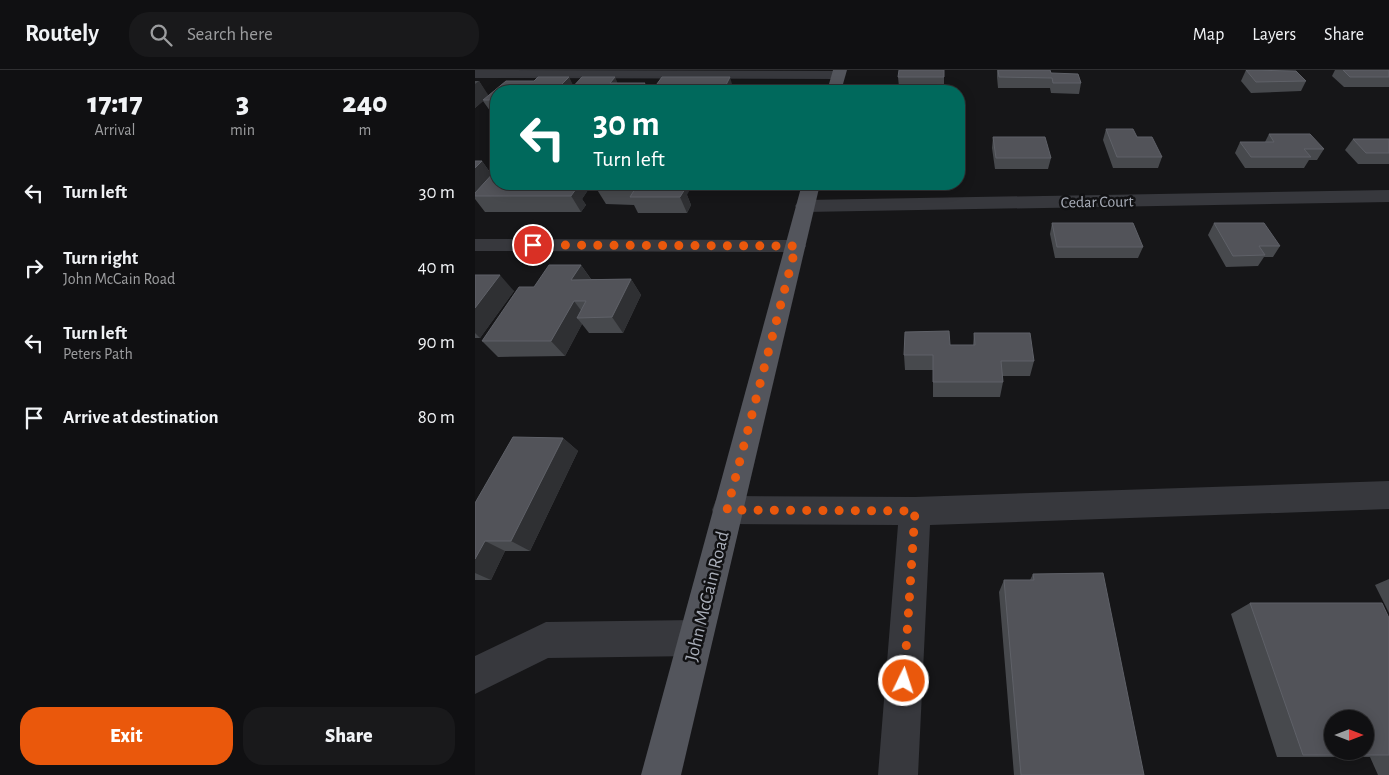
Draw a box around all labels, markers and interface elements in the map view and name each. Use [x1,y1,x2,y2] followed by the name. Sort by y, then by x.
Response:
[129,12,479,57] search box
[147,21,175,49] icon: search
[25,22,99,46] text: Routely
[187,25,273,44] text: Search here
[1193,26,1224,44] text: Map
[1252,26,1296,44] text: Layers
[1324,26,1364,44] text: Share
[87,88,143,118] text: 17:17
[236,88,249,118] text: 3
[342,88,388,118] text: 240
[510,105,575,170] icon: left
[593,107,660,142] text: 30 m
[94,122,136,138] text: Arrival
[230,122,255,138] text: min
[359,122,371,138] text: m
[593,148,665,170] text: Turn left
[20,179,48,207] icon: left
[63,183,127,202] text: Turn left
[419,183,455,202] text: 30 m
[1060,193,1134,211] street label: Cedar Court
[512,224,554,266] pin
[519,231,547,259] icon: arrive
[63,249,138,268] text: Turn right
[20,254,48,282] icon: right
[417,258,455,277] text: 40 m
[63,271,175,287] text: John McCain Road
[63,324,127,343] text: Turn left
[20,329,48,357] icon: left
[418,333,455,352] text: 90 m
[63,346,133,362] text: Peters Path
[20,404,48,432] icon: arrive
[63,408,219,427] text: Arrive at destination
[418,408,455,427] text: 80 m
[682,529,733,663] street label: John McCain Road
[877,654,929,706] position arrow
[20,707,233,765] button: Exit
[243,707,455,765] button: Share
[1324,710,1374,760] north arrow
[1324,710,1374,760] map controls

